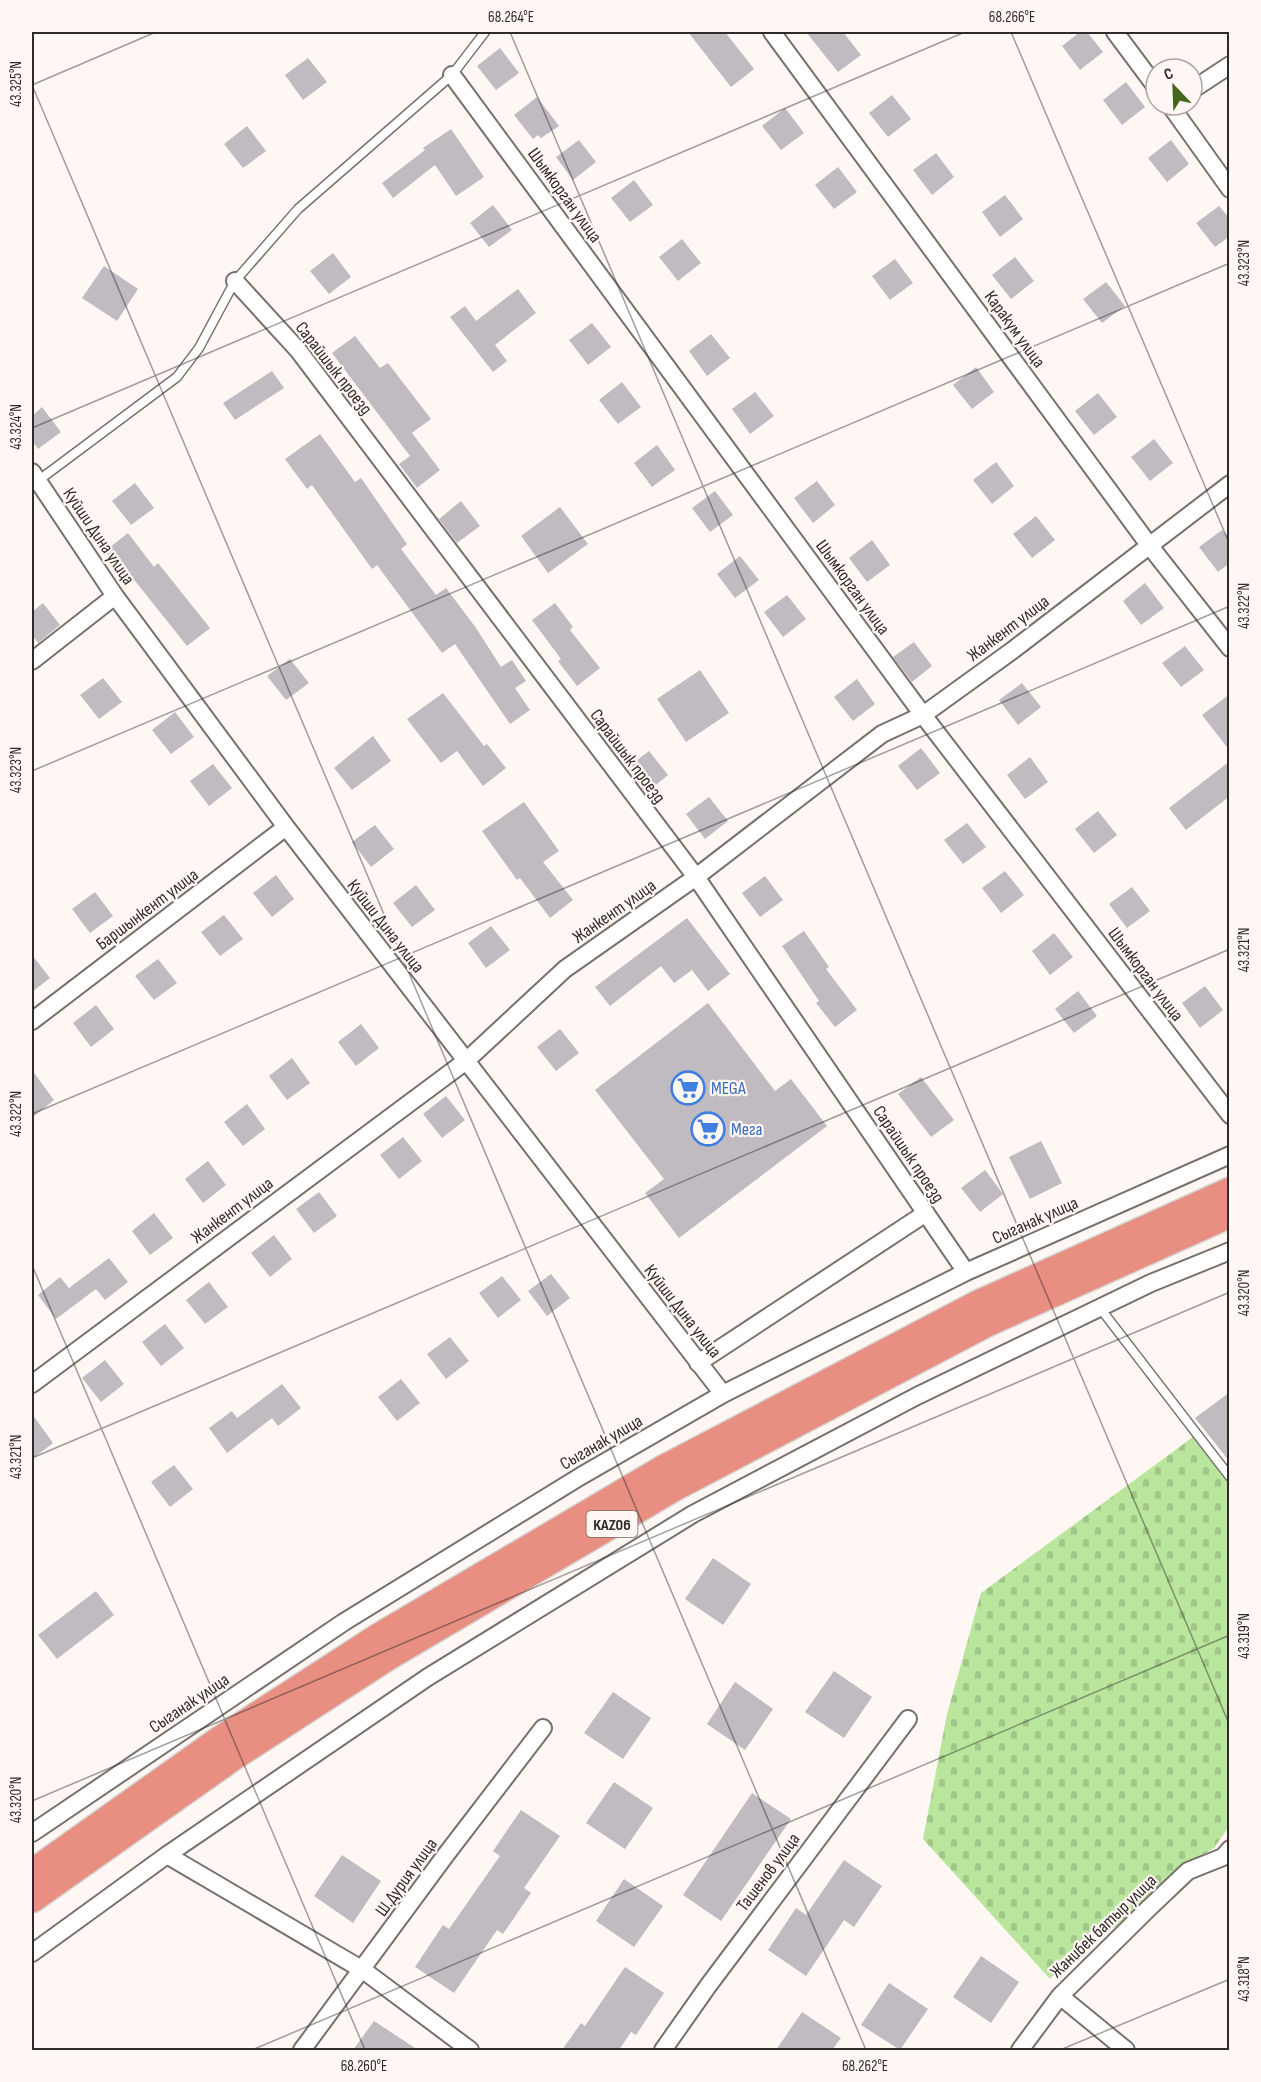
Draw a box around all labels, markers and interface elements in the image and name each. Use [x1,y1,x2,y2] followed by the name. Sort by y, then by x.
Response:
[488,8,534,27] text: 68.264°E
[989,8,1035,27] text: 68.266°E
[1144,57,1204,117] north arrow
[7,61,26,107] text: 43.325°N
[1161,64,1176,85] text: С
[523,144,606,247] street label: Шымкорган улица
[1235,240,1254,286] text: 43.323°N
[980,287,1050,372] street label: Каракум улица
[291,318,376,419] street label: Сарайшык проезд
[7,404,26,450] text: 43.324°N
[58,484,139,589] street label: Куйши Дина улица
[811,536,894,639] street label: Шымкорган улица
[1235,583,1254,629] text: 43.322°N
[963,591,1053,666] street label: Жанкент улица
[585,705,670,807] street label: Сарайшык проезд
[7,747,26,793] text: 43.323°N
[92,864,202,955] street label: Баршынкент улица
[343,875,429,977] street label: Куйши Дина улица
[568,875,660,948] street label: Жанкент улица
[1104,923,1188,1025] street label: Шымкорган улица
[1235,928,1254,972] text: 43.321°N
[670,1070,706,1106] supermarket icon: MEGA
[711,1078,746,1099] place label: MEGA
[7,1091,26,1137] text: 43.322°N
[868,1102,949,1207] street label: Сарайшык проезд
[690,1111,726,1147] supermarket icon: Мега
[731,1119,763,1140] place label: Мега
[187,1173,277,1248] street label: Жанкент улица
[989,1192,1081,1249] street label: Сыганак улица
[640,1260,726,1362] street label: Куйши Дина улица
[1235,1270,1254,1316] text: 43.320°N
[556,1410,646,1474] street label: Сыганак улица
[7,1435,26,1479] text: 43.321°N
[586,1511,638,1537] road number: KАZ06
[1235,1613,1254,1659] text: 43.319°N
[145,1669,233,1738] street label: Сыганак улица
[7,1777,26,1823] text: 43.320°N
[732,1829,805,1915] street label: Ташенов улица
[371,1834,442,1920] street label: Ш.Дурия улица
[1046,1870,1161,1982] street label: Жанибек батыр улица
[1235,1956,1254,2002] text: 43.318°N
[341,2057,387,2076] text: 68.260°E
[842,2057,888,2076] text: 68.262°E

